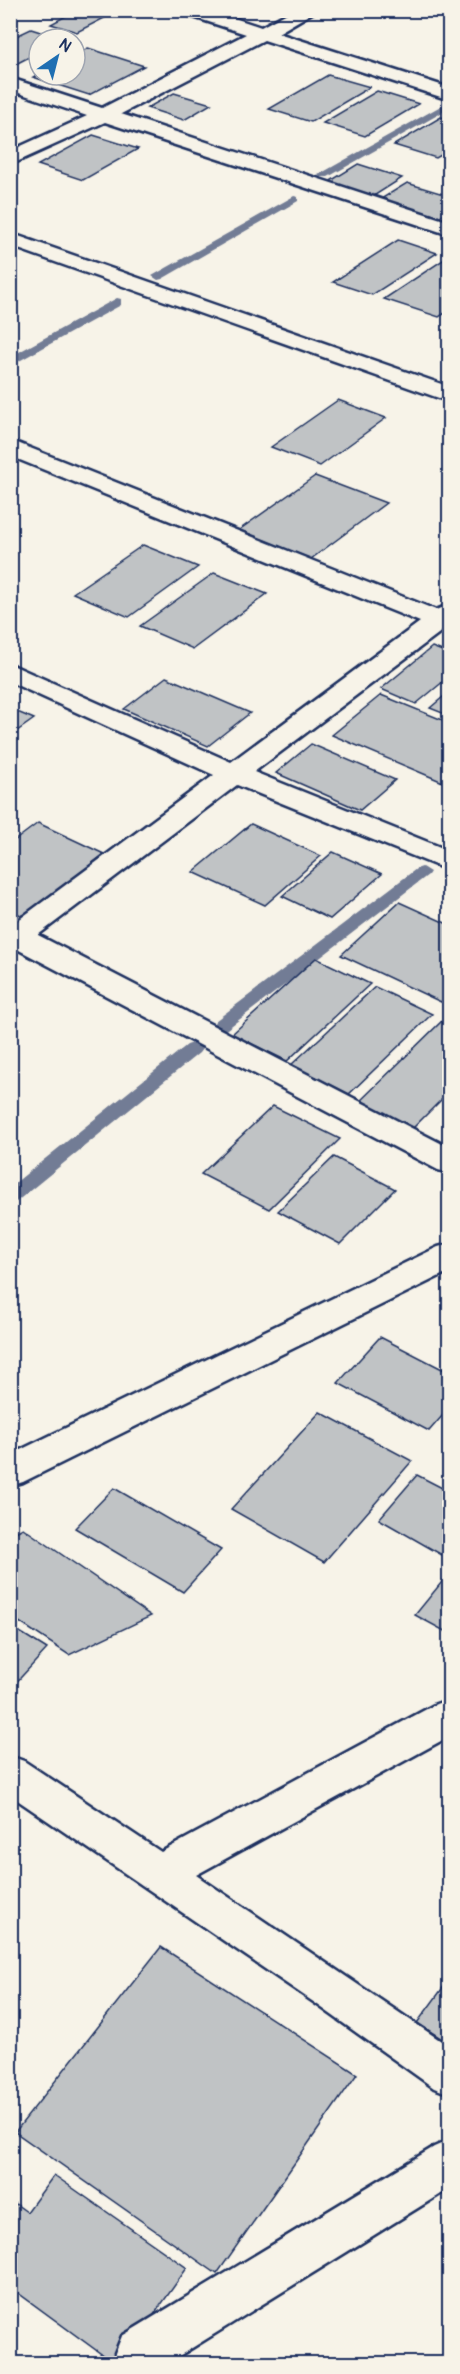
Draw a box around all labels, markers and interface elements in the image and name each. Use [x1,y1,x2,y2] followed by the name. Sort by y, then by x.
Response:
[27,27,87,87] north arrow
[55,34,75,57] text: N

